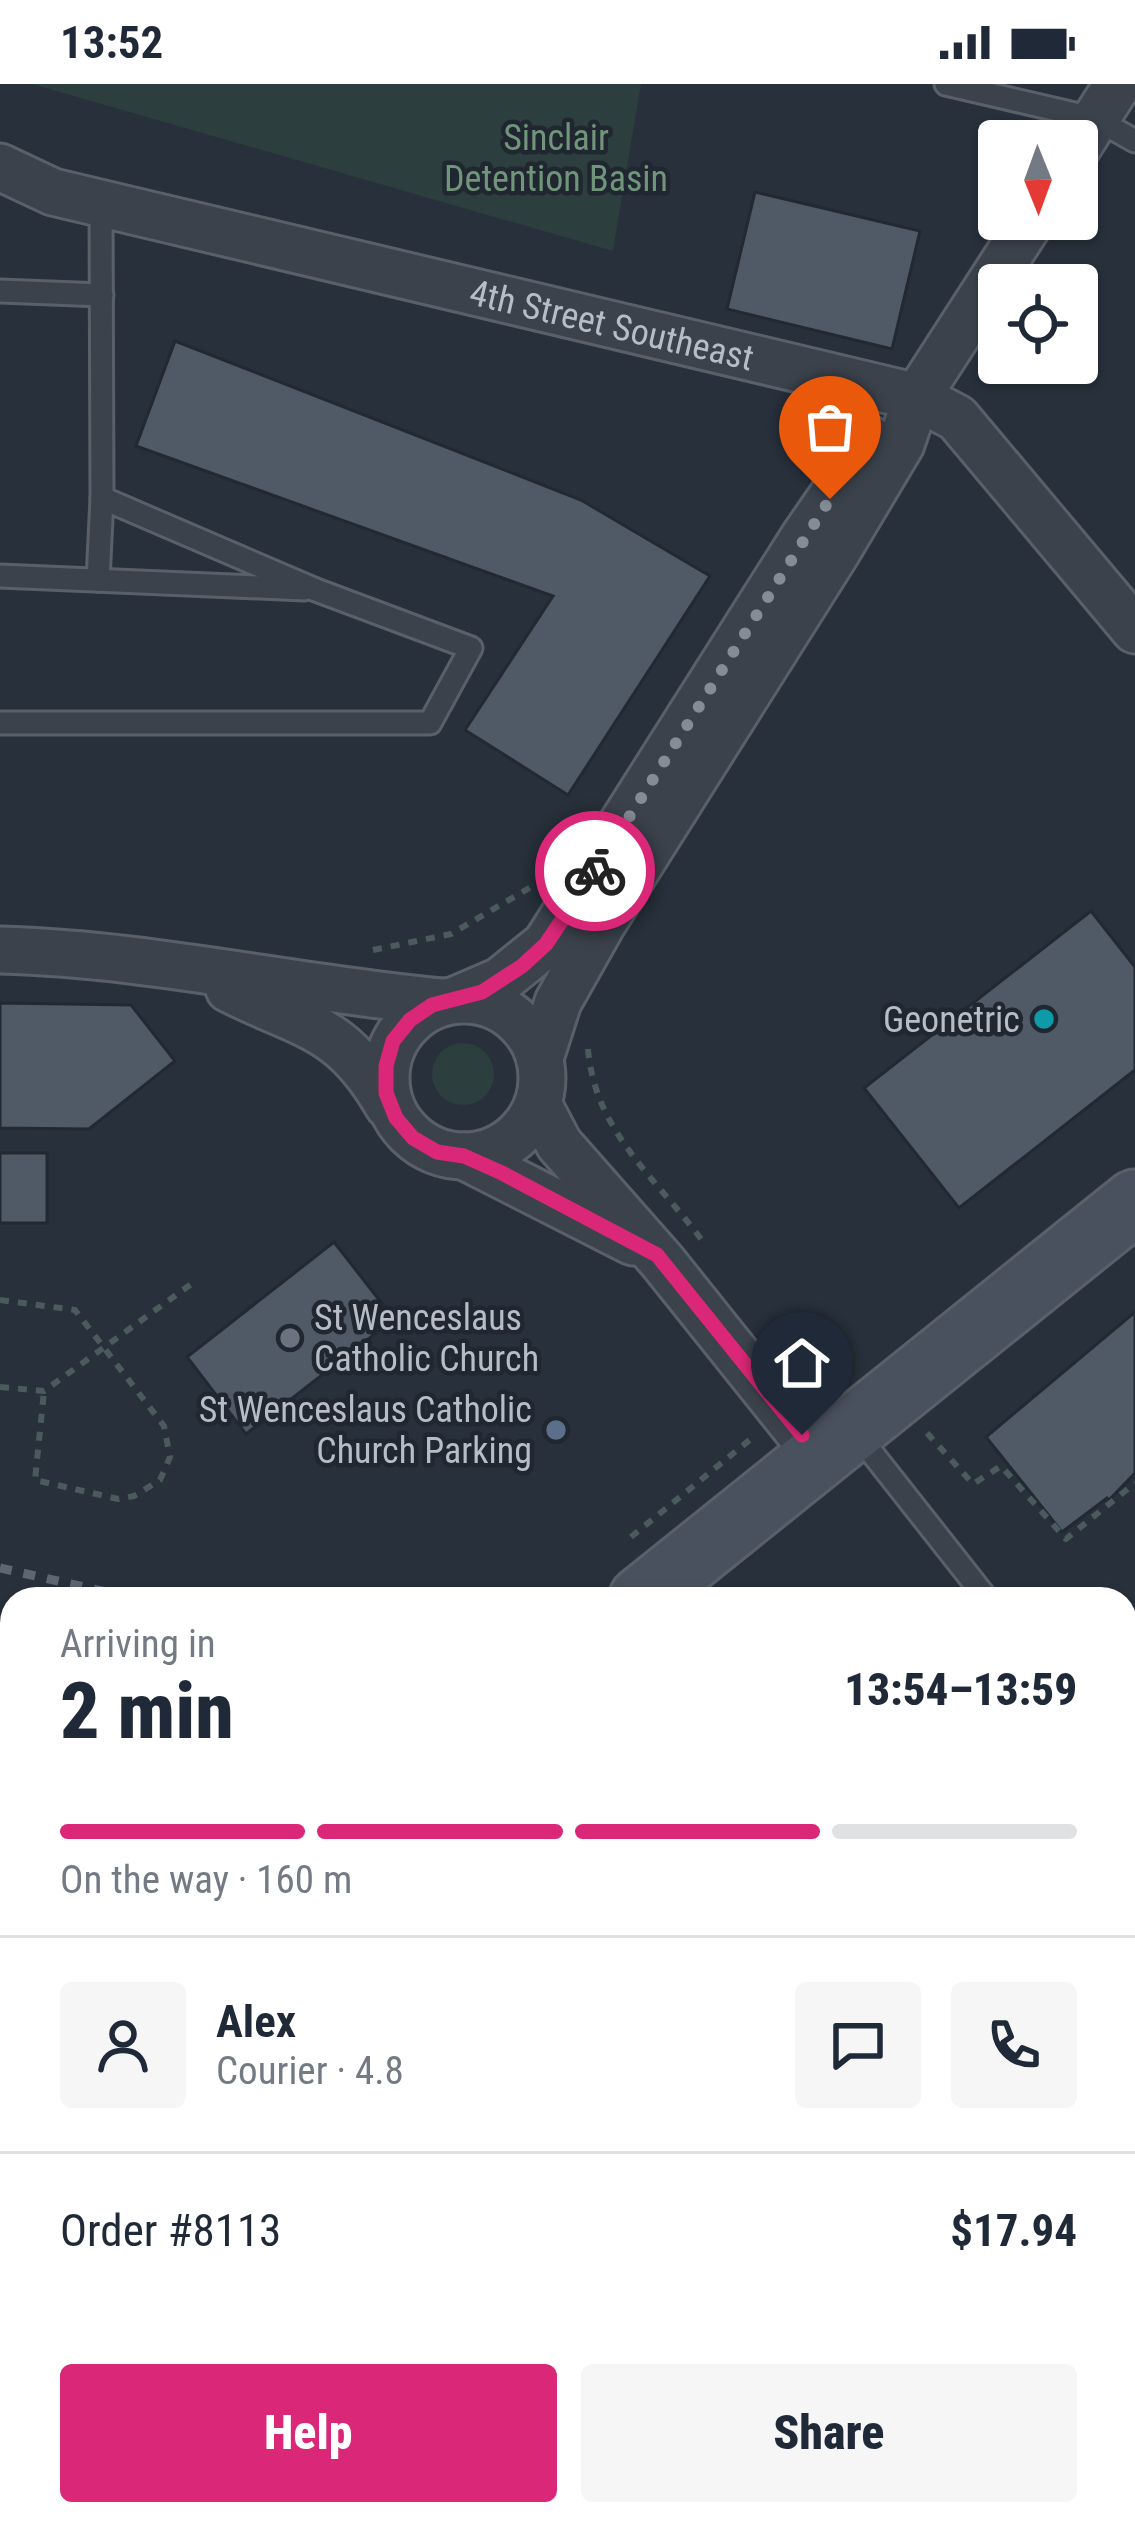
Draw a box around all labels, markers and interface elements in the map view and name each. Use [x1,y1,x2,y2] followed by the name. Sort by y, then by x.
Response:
[60,16,163,69] text: 13:52
[444,117,668,200] park label: Sinclair Detention Basin
[978,120,1098,240] north arrow
[978,120,1098,384] map controls
[978,264,1098,384] button: locate
[466,272,758,380] street label: 4th Street Southeast
[779,376,881,499] pin
[797,394,863,460] icon: bag
[535,811,655,931] courier
[562,838,628,904] icon: bike
[883,999,1020,1041] place label: Geonetric
[1031,1006,1057,1032] marker: Geonetric
[314,1297,539,1380] place label: St Wenceslaus Catholic Church
[751,1312,853,1435] pin
[277,1325,303,1351] marker: St Wenceslaus Catholic Church
[769,1330,835,1396] icon: home
[199,1389,532,1472] place label: St Wenceslaus Catholic Church Parking
[543,1417,569,1443] marker: St Wenceslaus Catholic Church Parking
[60,1621,216,1667] text: Arriving in
[844,1663,1077,1716] text: 13:54–13:59
[60,1666,234,1757] text: 2 min
[60,1857,352,1903] text: On the way · 160 m
[60,1982,186,2108] button: person
[795,1982,921,2108] button: chat
[951,1982,1077,2108] button: phone
[216,1995,296,2048] text: Alex
[216,2048,404,2094] text: Courier · 4.8
[60,2204,281,2257] text: Order #8113
[950,2204,1077,2257] text: $17.94
[60,2364,557,2502] button: Help
[581,2364,1077,2502] button: Share

